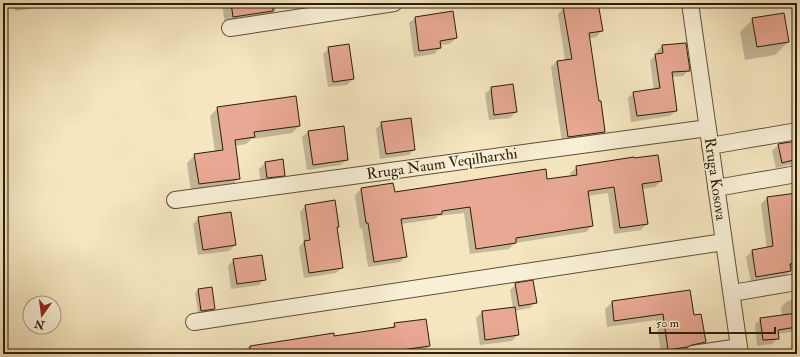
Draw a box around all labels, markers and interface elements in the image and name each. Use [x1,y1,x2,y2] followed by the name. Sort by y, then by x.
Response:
[700,137,730,222] street label: Rruga Kosova
[365,144,519,184] street label: Rruga Naum Veqilharxhi
[22,295,62,335] north arrow
[650,309,775,335] scale bar
[32,316,47,332] text: N
[656,316,680,331] text: 50 m

